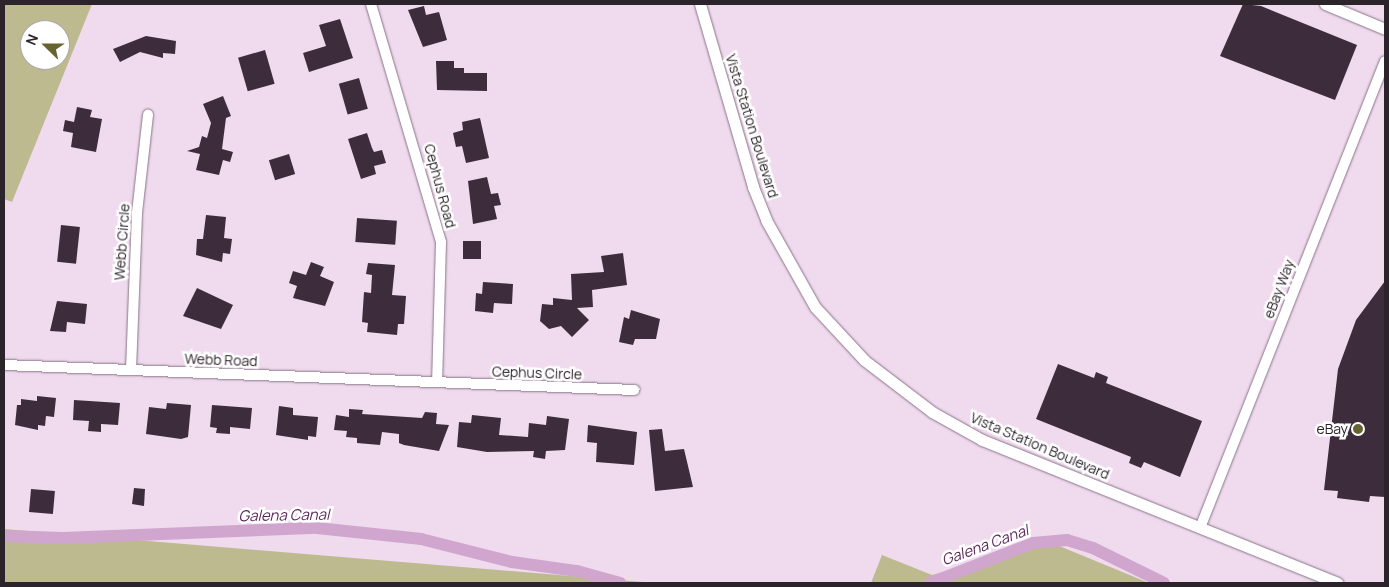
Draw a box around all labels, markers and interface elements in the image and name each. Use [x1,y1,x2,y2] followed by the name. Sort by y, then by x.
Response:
[20,20,70,70] north arrow
[21,31,42,48] text: N
[722,52,782,200] street label: Vista Station Boulevard
[421,142,459,230] street label: Cephus Road
[111,203,133,281] street label: Webb Circle
[1260,257,1298,321] street label: eBay Way
[184,350,258,370] street label: Webb Road
[492,363,582,383] street label: Cephus Circle
[968,409,1112,483] street label: Vista Station Boulevard
[1316,421,1348,437] place label: eBay
[1352,423,1364,435] marker: eBay
[238,505,330,525] water label: Galena Canal
[939,521,1031,569] water label: Galena Canal

